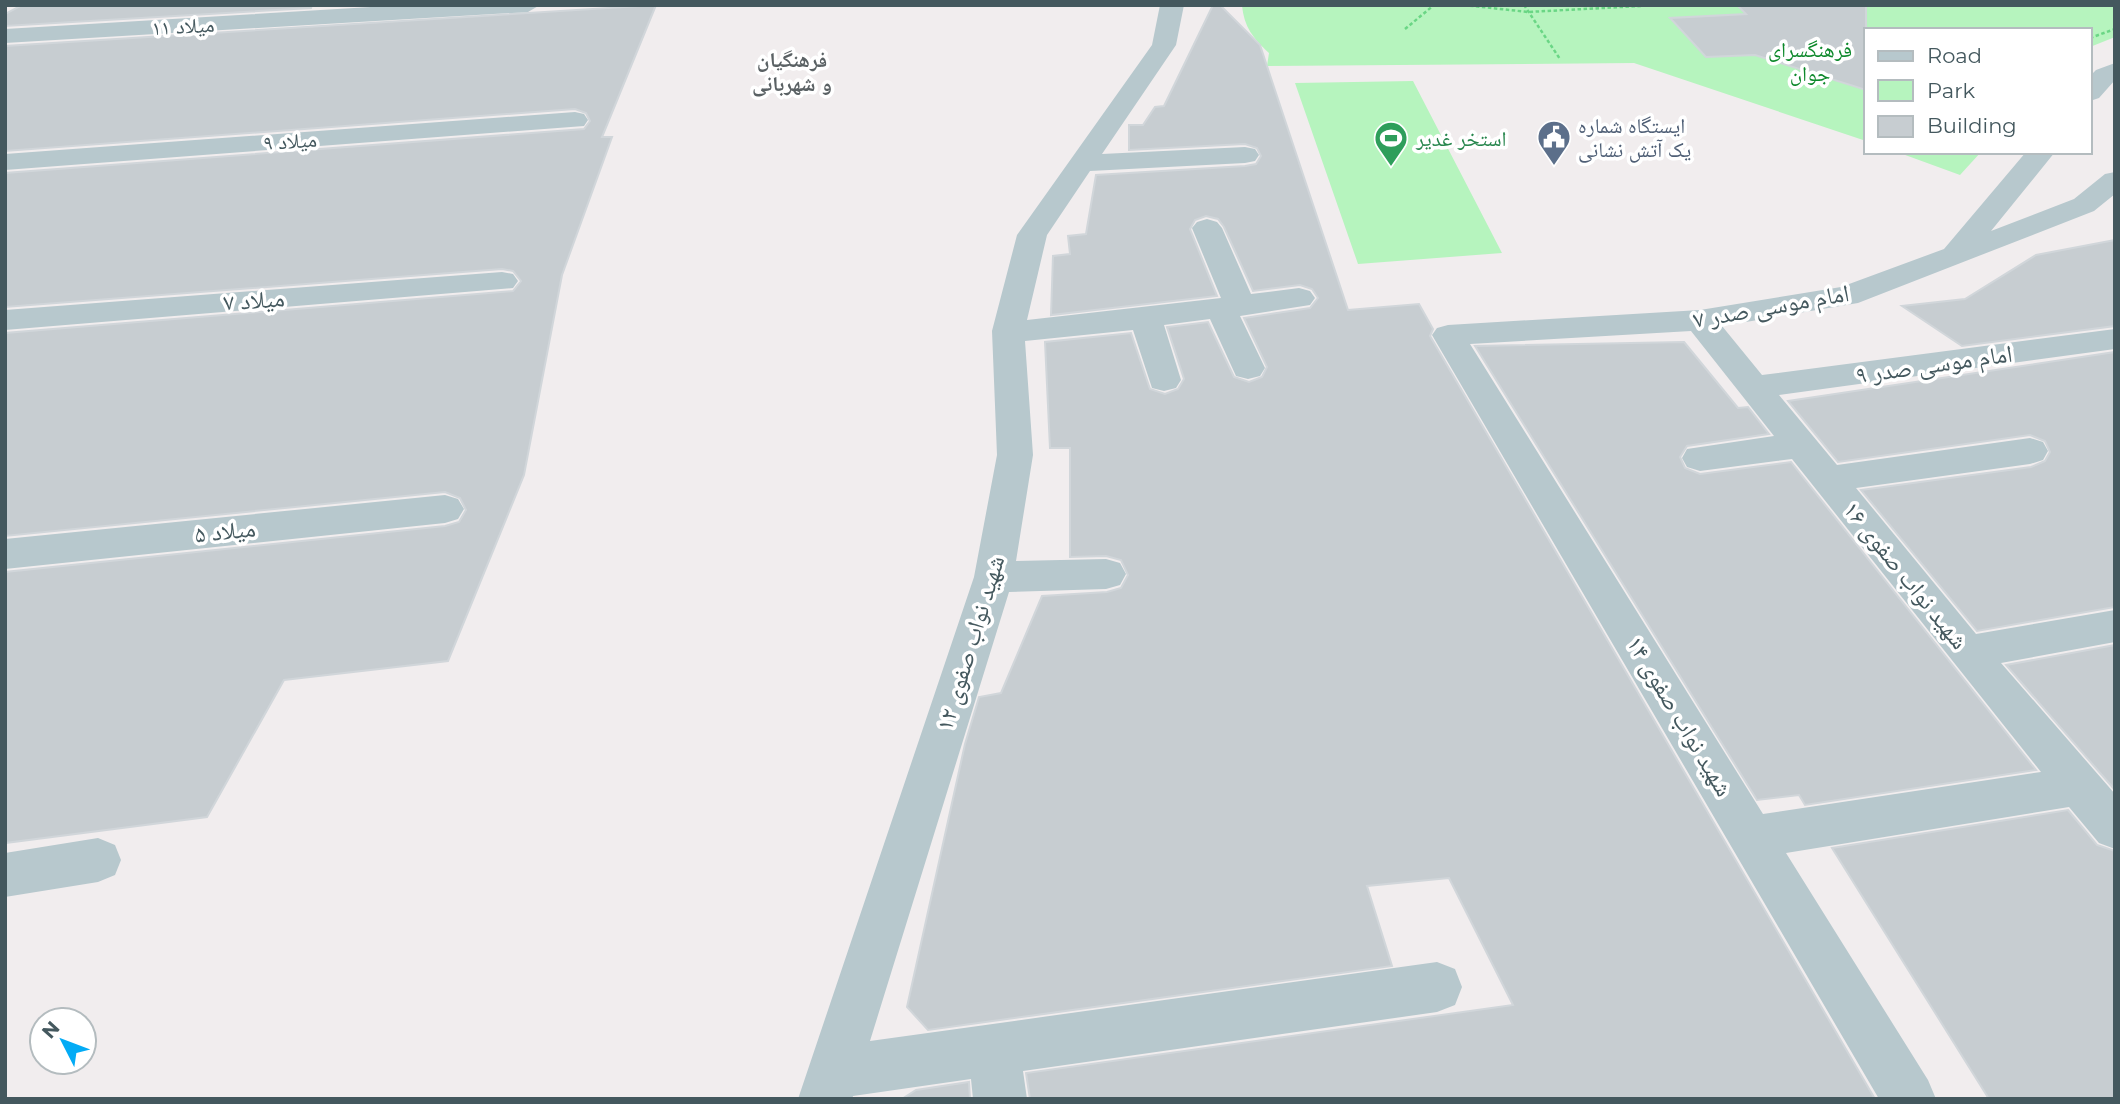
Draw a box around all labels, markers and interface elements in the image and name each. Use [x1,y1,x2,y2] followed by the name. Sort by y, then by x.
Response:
[151,12,215,40] street label: میلاد ۱۱
[1864,28,2092,154] legend
[1768,37,1852,86] park label: فرهنگسرای جوان
[1927,43,1982,68] text: Road
[752,47,832,97] district label: فرهنگیان و شهربانی
[1927,78,1975,103] text: Park
[1578,113,1691,163] place label: ایستگاه شماره یک آتش نشانی
[1927,113,2017,138] text: Building
[1535,118,1573,167] public building icon: ایستگاه شماره یک آتش نشانی
[1372,119,1410,168] sports icon: استخر غدیر
[1415,126,1507,151] place label: استخر غدیر
[262,127,318,155] street label: میلاد ۹
[1691,278,1852,336] street label: امام موسی صدر ۷
[222,283,286,317] street label: میلاد ۷
[1854,339,2015,391] street label: امام موسی صدر ۹
[1838,495,1974,655] street label: شهید نواب صفوی ۱۶
[193,513,257,549] street label: میلاد ۵
[930,552,1010,734] street label: شهید نواب صفوی ۱۲
[1621,631,1739,801] street label: شهید نواب صفوی ۱۴
[28,1006,98,1076] north arrow
[37,1017,64,1043] text: N

